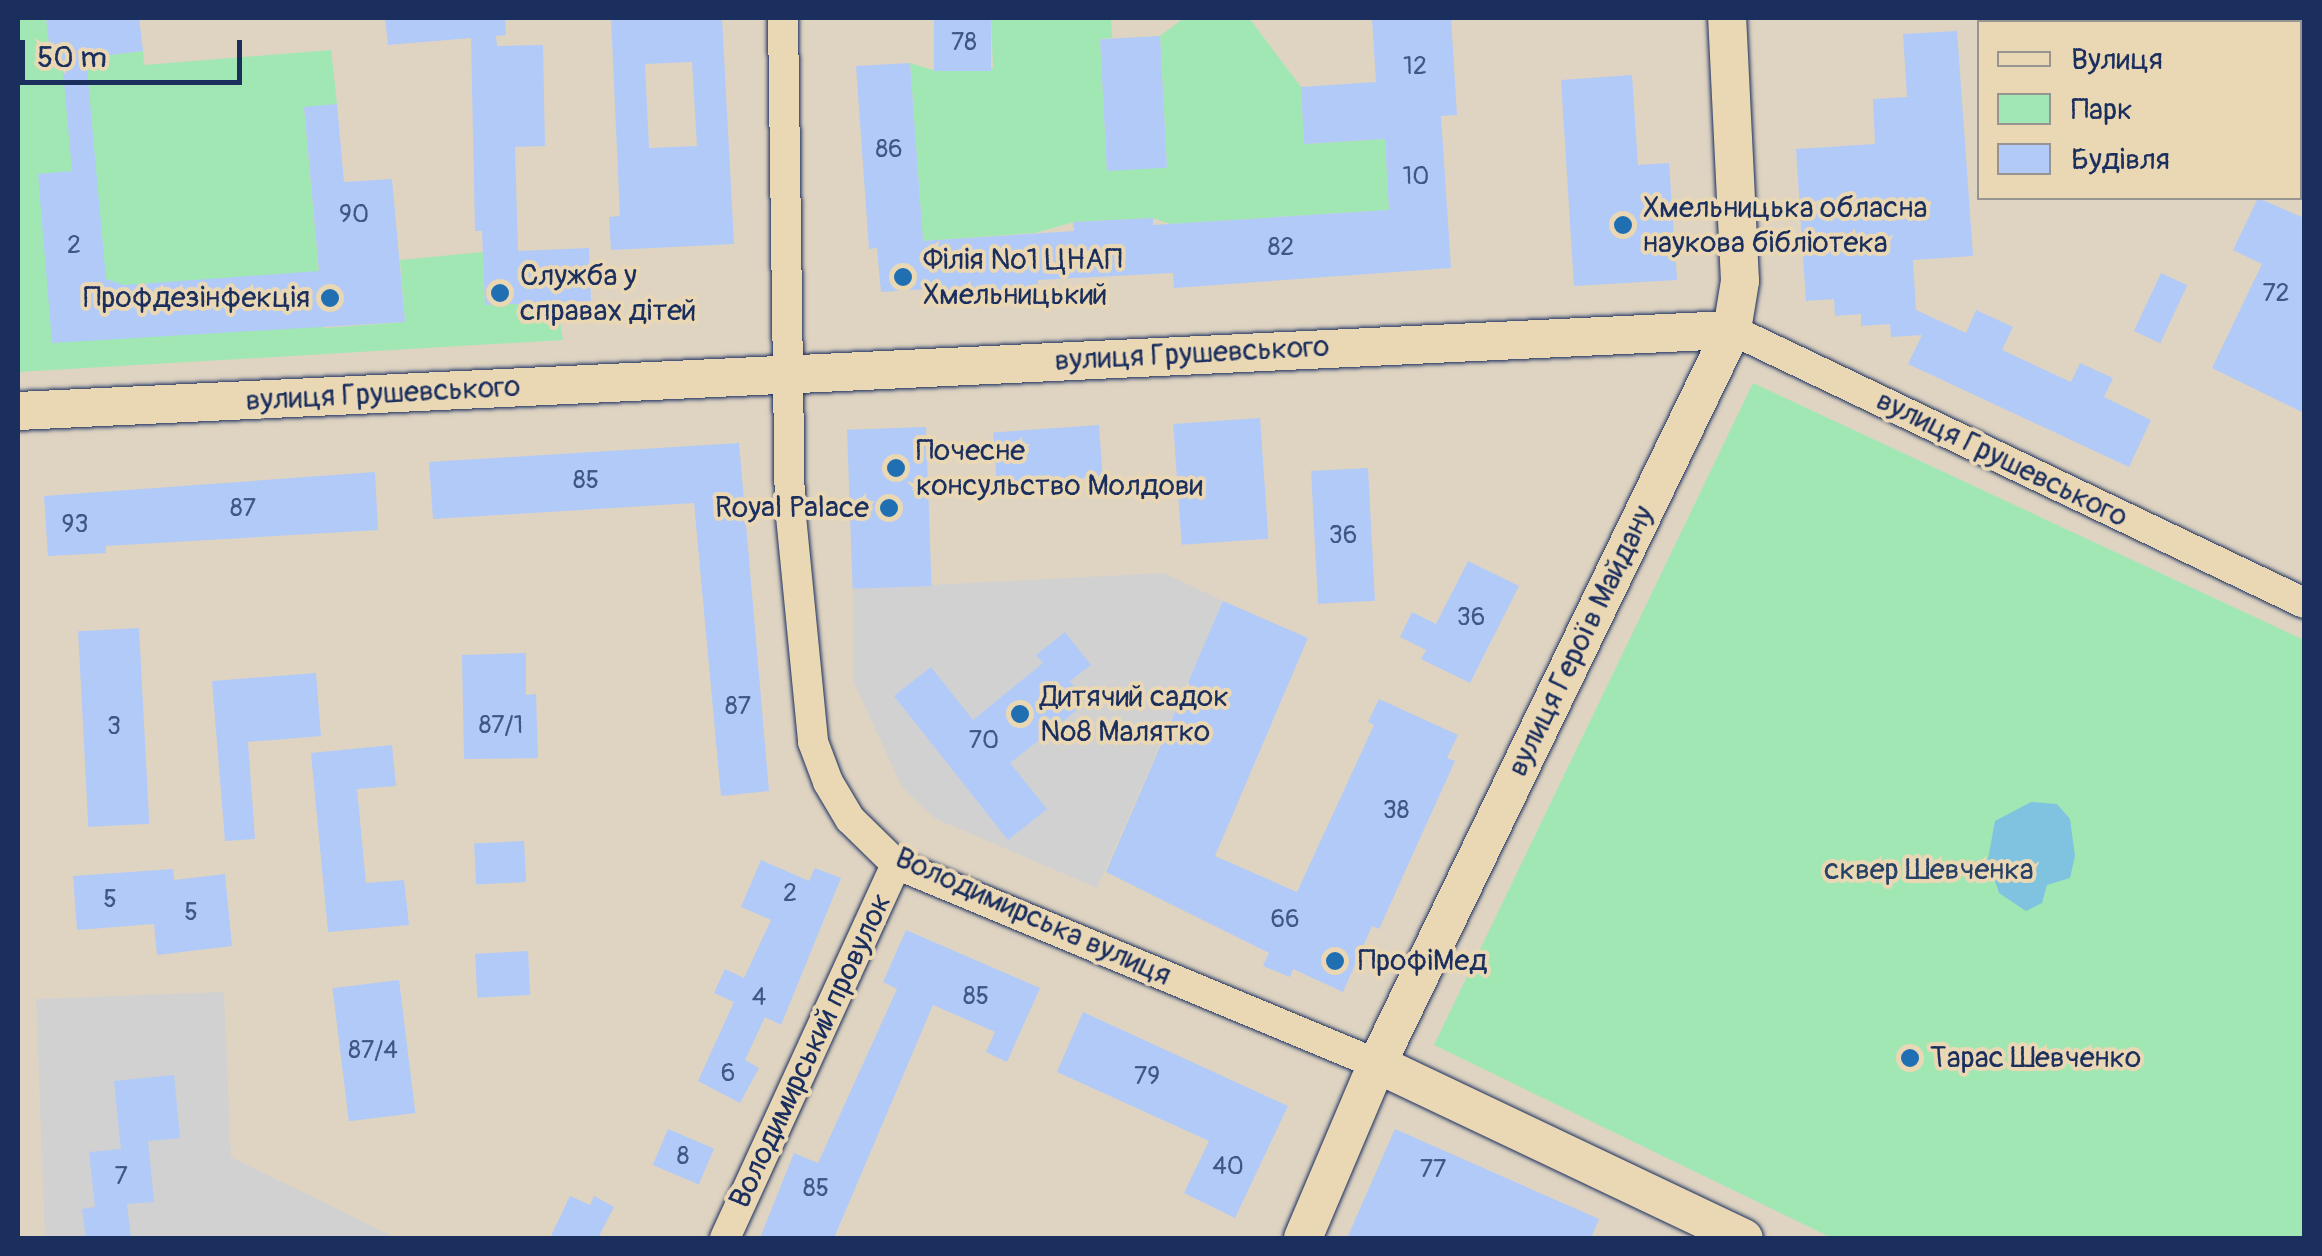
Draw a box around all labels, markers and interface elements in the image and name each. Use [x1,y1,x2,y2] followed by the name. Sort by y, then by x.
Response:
[25,20,248,82] scale bar
[1977,20,2302,200] legend
[951,28,977,58] house number: 78
[37,39,107,76] text: 50 m
[2071,41,2163,78] text: Вулиця
[1403,52,1427,82] house number: 12
[2071,91,2133,128] text: Парк
[875,135,903,165] house number: 86
[2071,141,2170,178] text: Будівля
[1403,162,1429,192] house number: 10
[1643,190,1927,260] place label: Хмельницька обласна наукова бібліотека
[339,200,369,230] house number: 90
[1612,214,1634,236] marker: Хмельницька обласна наукова бібліотека
[67,231,81,261] house number: 2
[1268,233,1294,263] house number: 82
[923,242,1123,312] place label: Філія №1 ЦНАП Хмельницький
[520,258,696,328] place label: Служба у справах дітей
[892,266,914,288] marker: Філія №1 ЦНАП Хмельницький
[2262,279,2290,309] house number: 72
[83,280,310,316] place label: Профдезінфекція
[489,282,511,304] marker: Служба у справах дітей
[319,287,341,309] marker: Профдезінфекція
[1054,329,1330,379] street label: вулиця Грушевського
[245,369,521,419] street label: вулиця Грушевського
[1870,382,2134,536] street label: вулиця Грушевського
[916,433,1203,504] place label: Почесне консульство Молдови
[885,457,907,479] marker: Почесне консульство Молдови
[573,466,599,496] house number: 85
[715,490,869,526] place label: Royal Palace
[230,494,256,524] house number: 87
[878,497,900,519] marker: Royal Palace
[1500,500,1662,782] street label: вулиця Героїв Майдану
[62,510,88,540] house number: 93
[1329,521,1357,551] house number: 36
[1457,603,1485,633] house number: 36
[1040,679,1229,750] place label: Дитячий садок №8 Малятко
[725,692,751,722] house number: 87
[1009,703,1031,725] marker: Дитячий садок №8 Малятко
[479,711,523,741] house number: 87/1
[107,712,121,742] house number: 3
[969,726,999,756] house number: 70
[1383,796,1409,826] house number: 38
[889,840,1177,994] street label: Володимирська вулиця
[1824,852,2034,888] park label: сквер Шевченка
[783,879,797,909] house number: 2
[103,885,117,915] house number: 5
[722,888,900,1214] street label: Володимирський провулок
[184,898,198,928] house number: 5
[1270,905,1300,935] house number: 66
[1358,943,1487,979] place label: ПрофіМед
[1322,948,1348,974] marker: ПрофіМед
[963,982,989,1012] house number: 85
[752,983,766,1013] house number: 4
[348,1036,398,1066] house number: 87/4
[1930,1040,2141,1076] place label: Тарас Шевченко
[1899,1047,1921,1069] marker: Тарас Шевченко
[721,1059,735,1089] house number: 6
[1134,1062,1160,1092] house number: 79
[677,1142,689,1172] house number: 8
[1212,1152,1244,1182] house number: 40
[1420,1155,1446,1185] house number: 77
[114,1162,128,1192] house number: 7
[803,1174,829,1204] house number: 85

